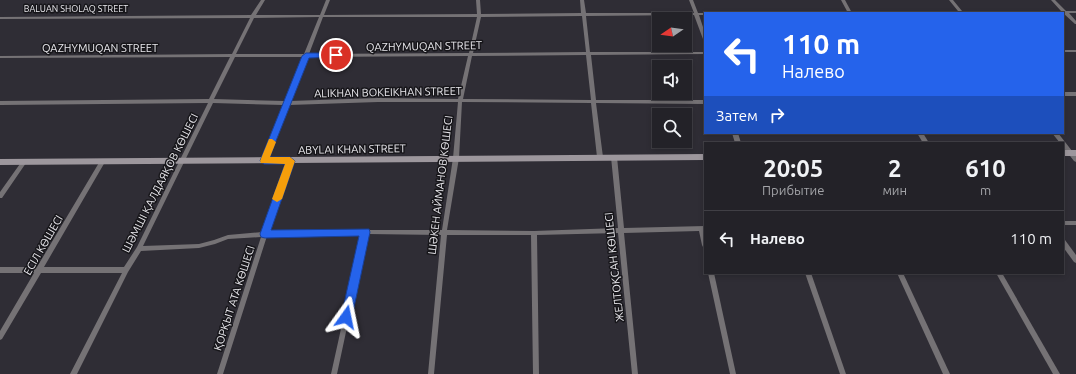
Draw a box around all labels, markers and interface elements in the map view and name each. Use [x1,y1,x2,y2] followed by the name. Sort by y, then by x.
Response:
[24,4,128,14] street label: BALUAN SHOLAQ STREET
[652,12,692,52] north arrow
[652,12,692,148] map controls
[716,28,768,80] icon: left
[782,28,860,59] text: 110 m
[319,38,353,72] pin
[366,39,482,53] street label: QAZHYMUQAN STREET
[42,42,158,54] street label: QAZHYMUQAN STREET
[325,44,347,66] icon: arrive
[652,60,692,100] button: sound
[782,61,845,81] text: Налево
[314,85,462,99] street label: ALIKHAN BOKEIKHAN STREET
[766,104,788,126] icon: right
[716,107,758,124] text: Затем
[652,108,692,148] button: search
[120,112,200,254] street label: ШӘМШІ ҚАЛДАЯҚОВ КӨШЕСІ
[426,115,454,255] street label: ШӘКЕН АЙМАНОВ КӨШЕСІ
[298,142,406,156] street label: ABYLAI KHAN STREET
[763,155,823,182] text: 20:05
[888,155,902,182] text: 2
[965,155,1006,182] text: 610
[762,183,824,197] text: Прибытие
[882,183,907,197] text: мин
[980,183,991,197] text: m
[602,212,626,322] street label: ЖЕЛТОҚСАН КӨШЕСІ
[21,213,65,277] street label: ЕСІЛ КӨШЕСІ
[716,228,738,250] icon: left
[750,230,805,247] text: Налево
[1010,230,1052,247] text: 110 m
[211,244,257,352] street label: ҚОРҚЫТ АТА КӨШЕСІ
[325,296,367,338] position arrow

